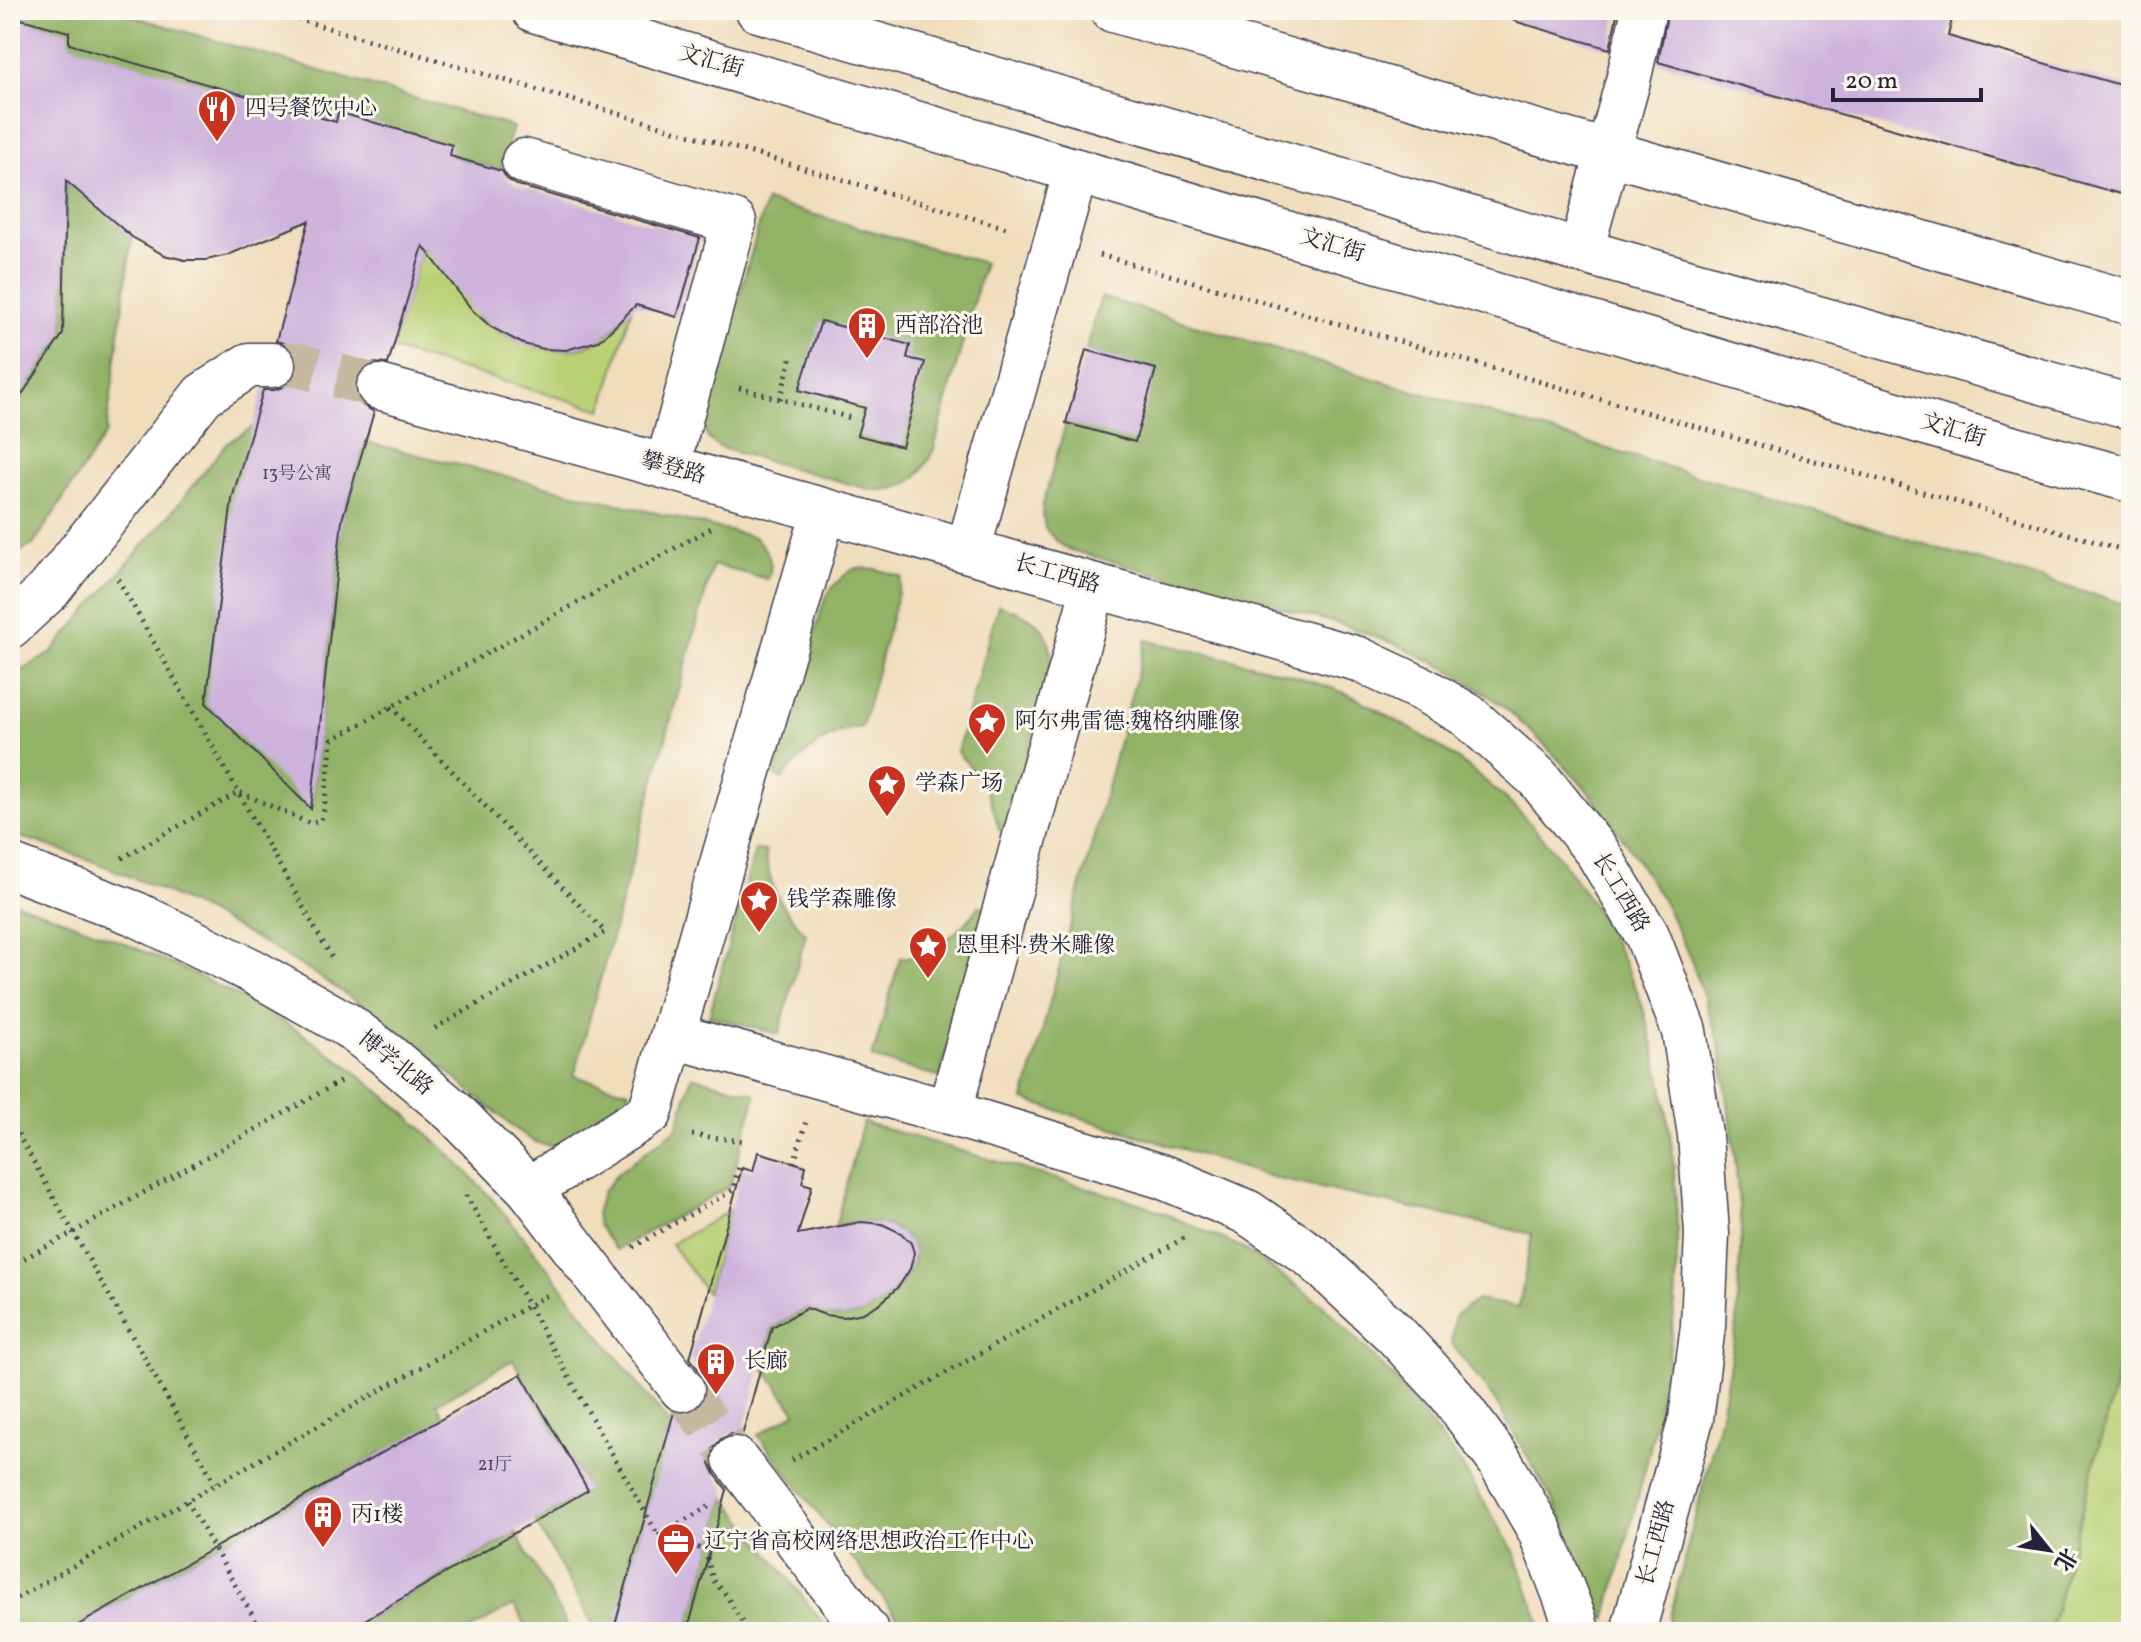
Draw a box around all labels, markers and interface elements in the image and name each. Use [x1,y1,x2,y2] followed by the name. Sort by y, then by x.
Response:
[675,38,747,86] street label: 文汇街
[1833,52,1981,102] scale bar
[1845,65,1898,99] text: 20 m
[196,88,238,143] restaurant icon: 四号餐饮中心
[245,94,377,125] place label: 四号餐饮中心
[1296,222,1368,270] street label: 文汇街
[846,305,888,360] building icon: 西部浴池
[895,311,983,342] place label: 西部浴池
[1917,407,1989,455] street label: 文汇街
[637,445,709,493] street label: 攀登路
[262,462,332,487] house number: 13号公寓
[1010,548,1104,602] street label: 长工西路
[966,701,1008,756] place icon: 阿尔弗雷德·魏格纳雕像
[1015,707,1240,738] place label: 阿尔弗雷德·魏格纳雕像
[866,763,908,818] place icon: 学森广场
[915,769,1003,800] place label: 学森广场
[1584,847,1656,939] street label: 长工西路
[738,879,780,934] place icon: 钱学森雕像
[787,885,897,916] place label: 钱学森雕像
[907,925,949,980] place icon: 恩里科·费米雕像
[956,931,1115,962] place label: 恩里科·费米雕像
[351,1024,439,1104] street label: 博学北路
[695,1341,737,1396] building icon: 长廊
[744,1347,788,1378] place label: 长廊
[478,1453,512,1478] house number: 21厅
[302,1494,344,1549] building icon: 丙1楼
[1631,1496,1683,1590] street label: 长工西路
[351,1500,404,1531] place label: 丙1楼
[2009,1510,2089,1590] north arrow
[655,1521,697,1576] office icon: 辽宁省高校网络思想政治工作中心
[704,1527,1034,1558] place label: 辽宁省高校网络思想政治工作中心
[2045,1541,2083,1576] text: 北

